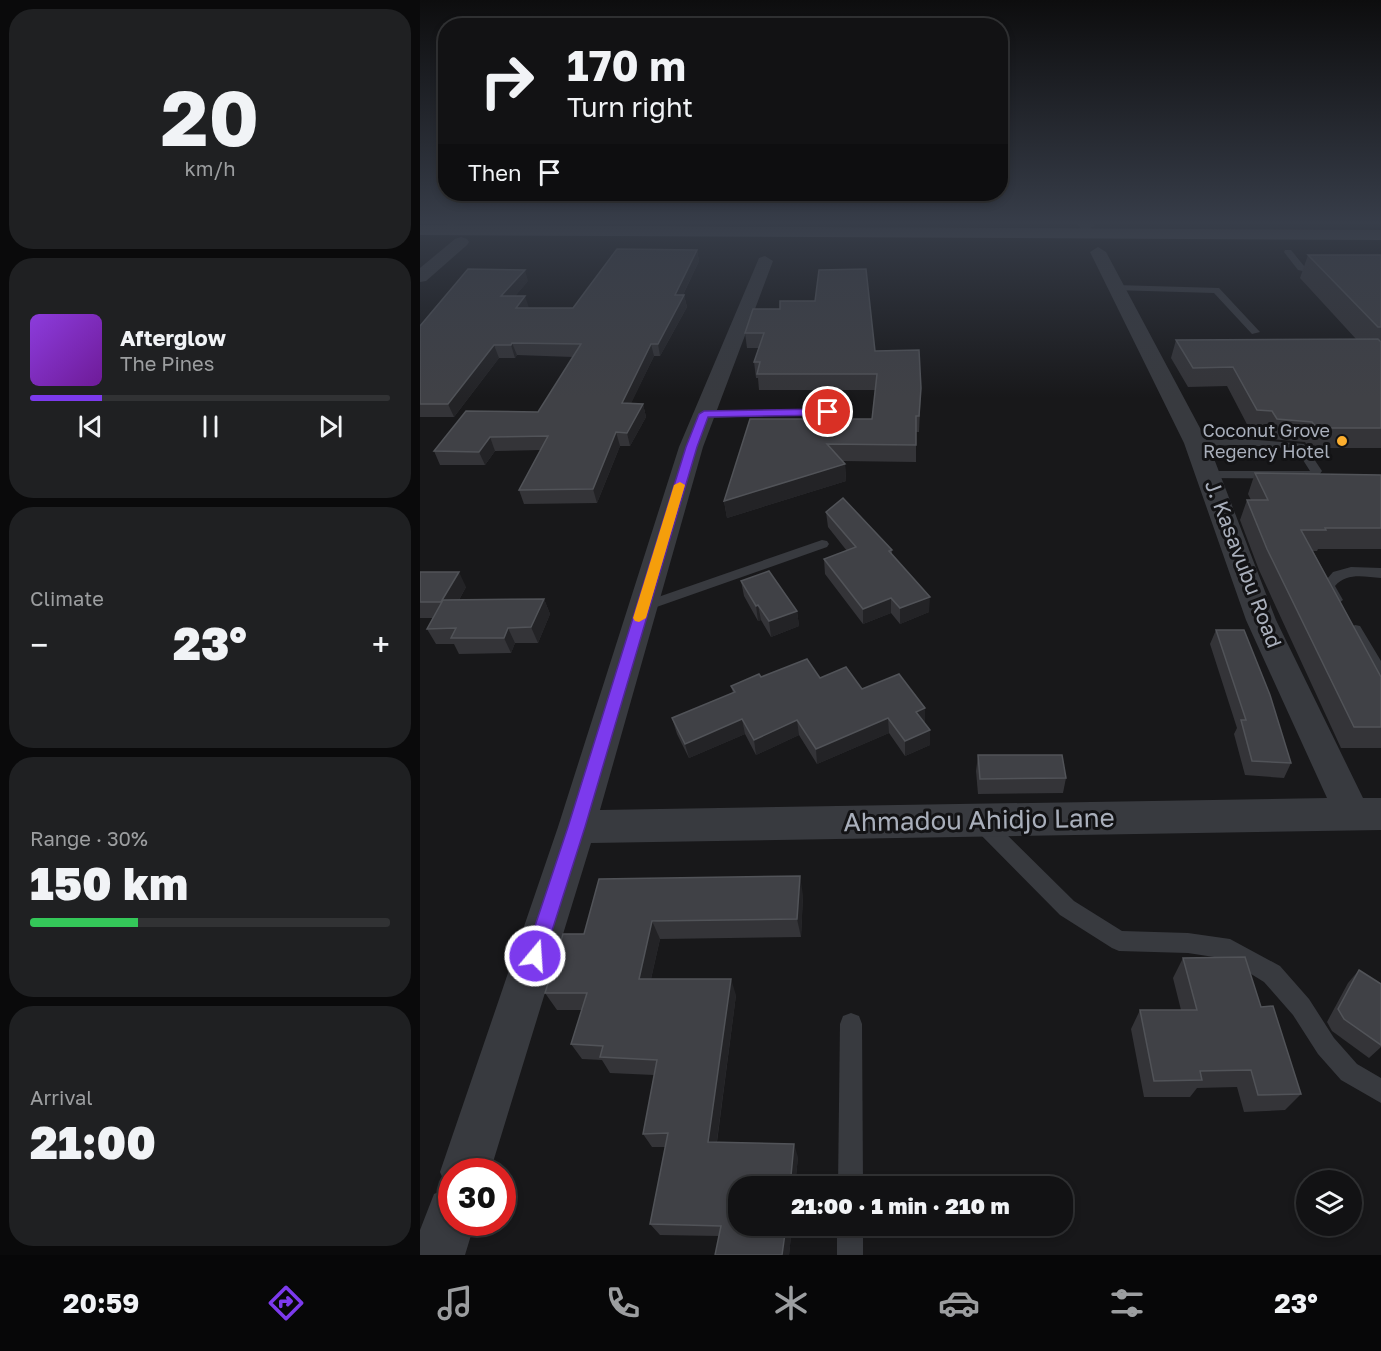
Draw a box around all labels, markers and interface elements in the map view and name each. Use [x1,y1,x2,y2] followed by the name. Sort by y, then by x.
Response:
[567,40,686,90] text: 170 m
[468,42,546,120] icon: right
[161,70,259,163] text: 20
[567,91,693,123] text: Turn right
[185,156,235,180] text: km/h
[533,156,566,189] icon: arrive
[468,159,521,186] text: Then
[120,324,226,351] text: Afterglow
[120,351,214,375] text: The Pines
[802,386,853,437] pin
[811,395,844,428] icon: arrive
[74,410,107,443] icon: previous
[194,410,227,443] icon: pause
[314,410,347,443] icon: next
[1203,419,1330,462] place label: Coconut Grove Regency Hotel
[1335,434,1349,448] marker: Coconut Grove Regency Hotel
[1200,476,1288,651] street label: J. Kasavubu Road
[30,586,104,610] text: Climate
[173,616,247,670] text: 23°
[30,625,48,664] text: −
[372,625,390,664] text: +
[843,802,1115,837] street label: Ahmadou Ahidjo Lane
[30,826,148,850] text: Range · 30%
[30,856,188,910] text: 150 km
[503,924,567,988] position arrow
[30,1085,93,1109] text: Arrival
[30,1115,156,1169] text: 21:00
[438,1158,516,1236] speed limit sign: 30
[1296,1170,1362,1236] map controls
[1296,1170,1362,1236] button: layers
[791,1192,1010,1219] text: 21:00 · 1 min · 210 m
[265,1282,307,1324] icon: directions
[434,1282,476,1324] icon: music
[602,1282,644,1324] icon: phone
[770,1282,812,1324] icon: climate
[938,1282,980,1324] icon: car
[1106,1282,1148,1324] icon: filters
[63,1287,139,1319] text: 20:59
[1274,1287,1318,1319] text: 23°

